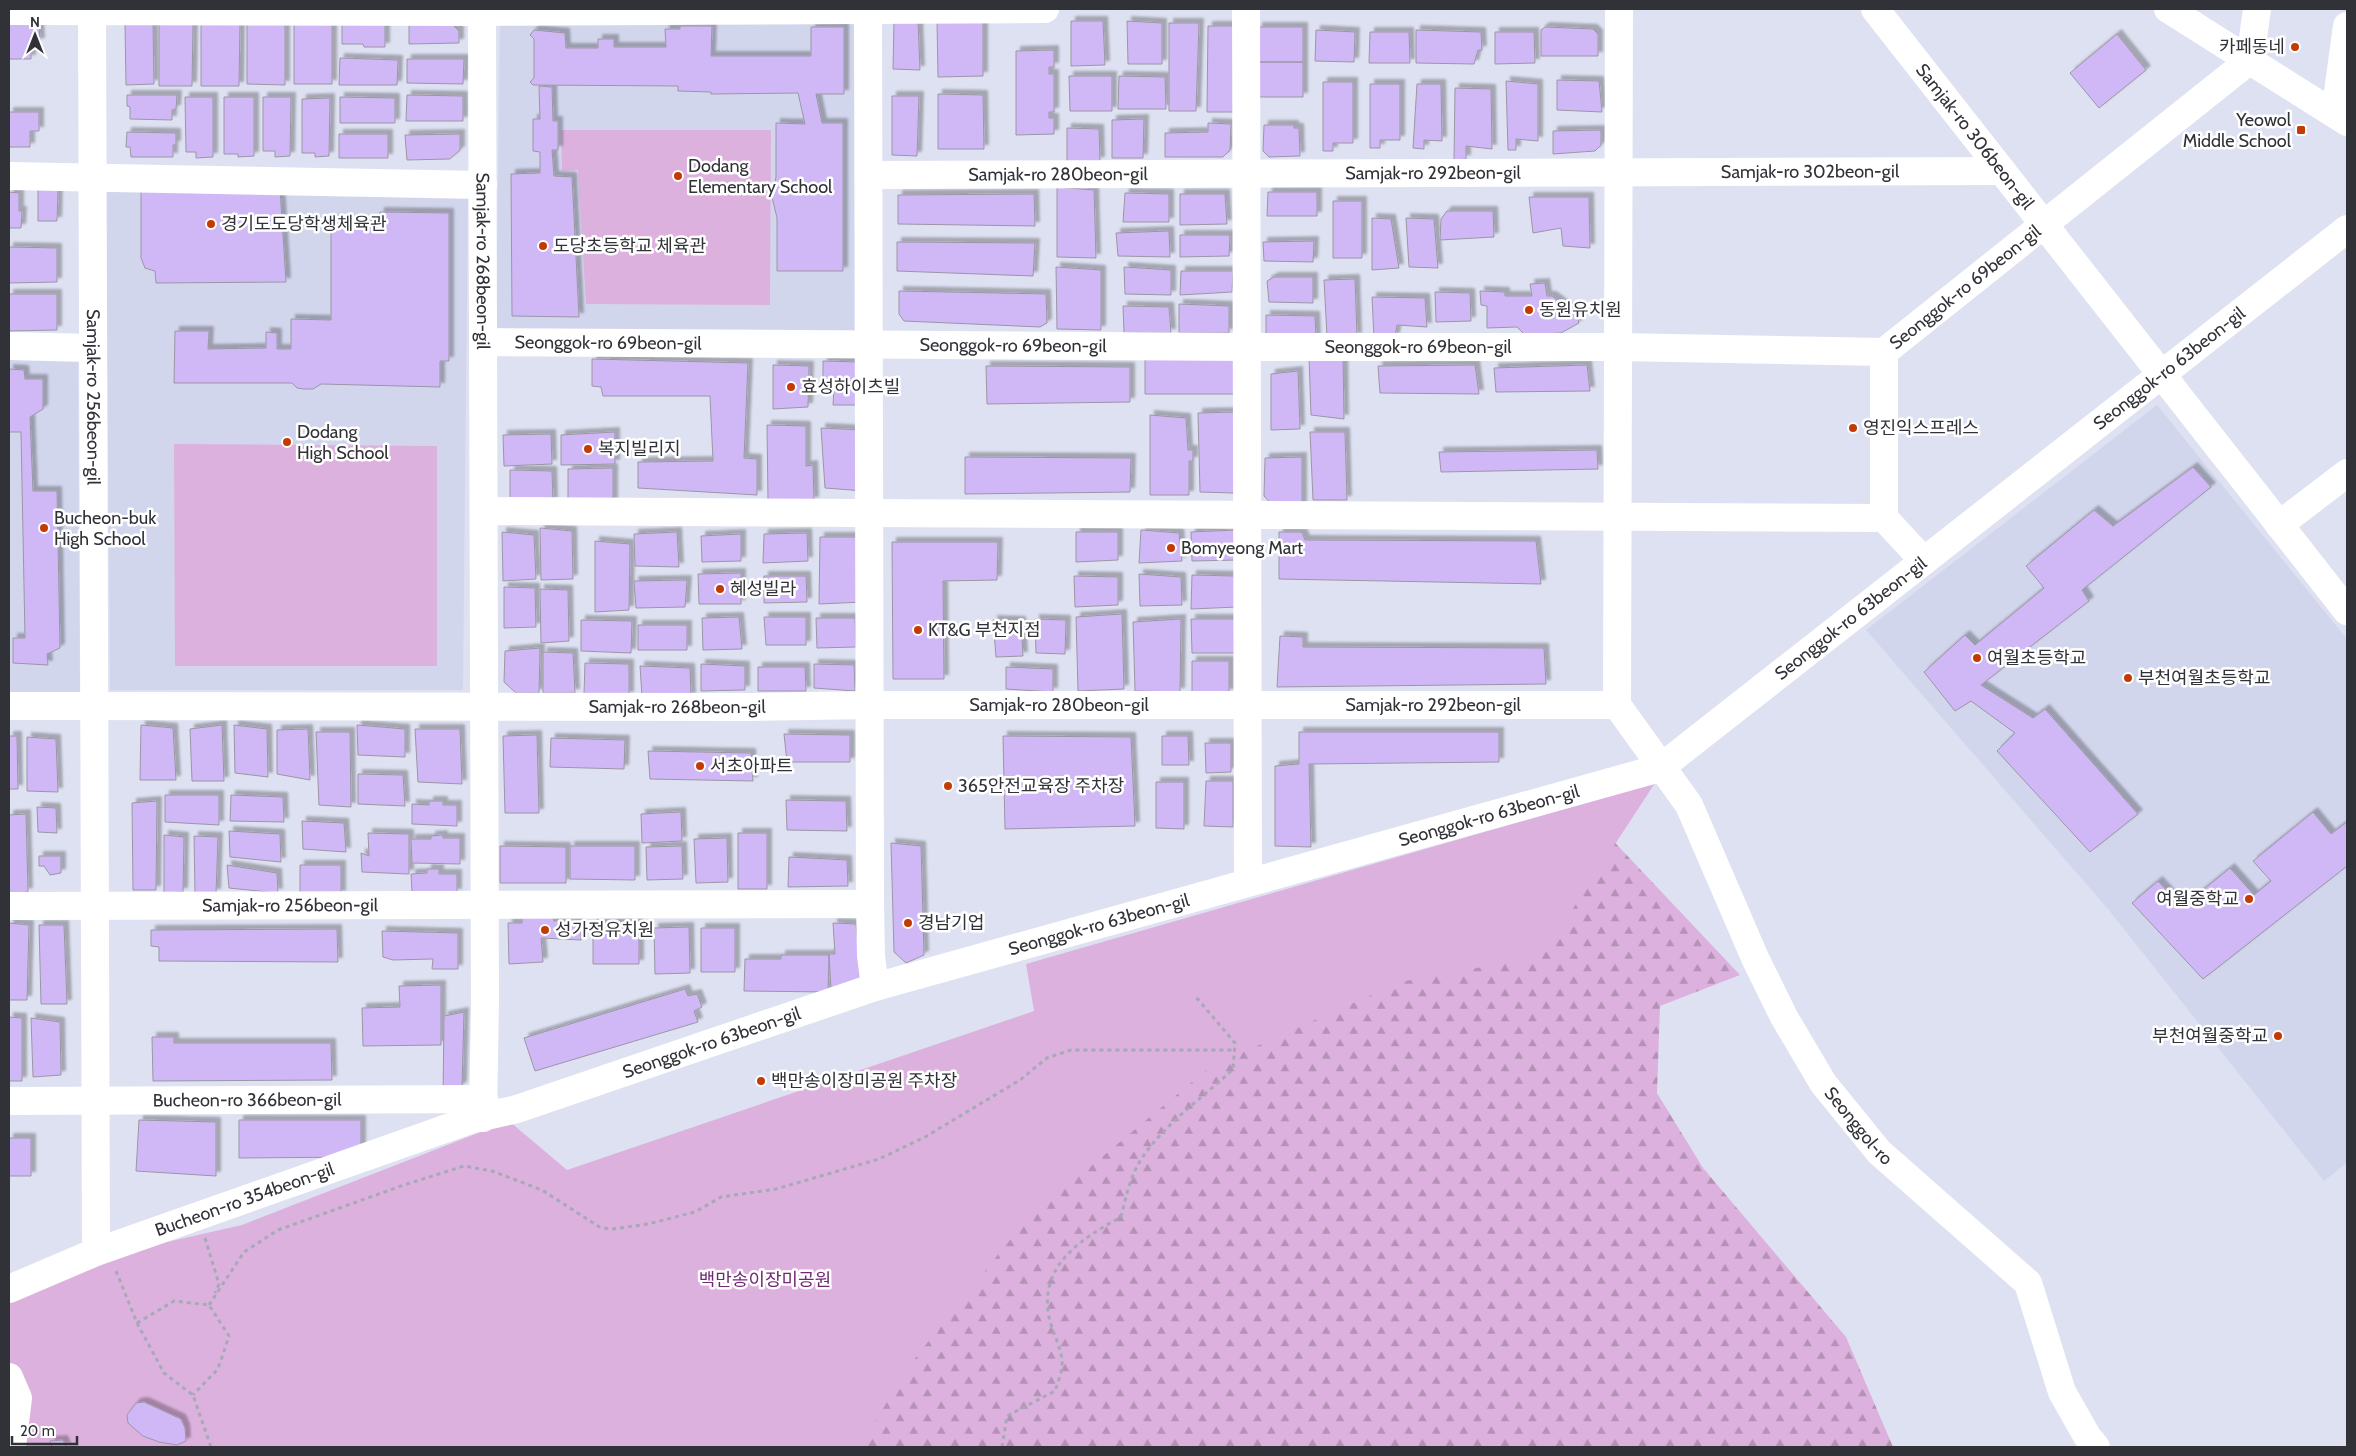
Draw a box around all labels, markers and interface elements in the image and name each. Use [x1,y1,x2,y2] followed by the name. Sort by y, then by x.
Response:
[10,10,60,60] north arrow
[30,13,40,31] text: N
[2219,36,2285,58] place label: 카페동네
[2289,41,2301,53] marker: 카페동네
[1911,59,2039,214] street label: Samjak-ro 306beon-gil
[2183,109,2292,152] place label: Yeowol Middle School
[2295,124,2307,136] marker: Yeowol Middle School
[688,155,833,198] place label: Dodang Elementary School
[1721,160,1900,183] street label: Samjak-ro 302beon-gil
[1345,162,1522,184] street label: Samjak-ro 292beon-gil
[968,163,1149,186] street label: Samjak-ro 280beon-gil
[672,170,684,182] marker: Dodang Elementary School
[471,172,494,350] street label: Samjak-ro 268beon-gil
[221,213,387,235] place label: 경기도도당학생체육관
[205,218,217,230] marker: 경기도도당학생체육관
[1885,220,2046,354] street label: Seonggok-ro 69beon-gil
[553,235,707,257] place label: 도당초등학교 체육관
[537,240,549,252] marker: 도당초등학교 체육관
[1539,299,1622,321] place label: 동원유치원
[2089,302,2250,435] street label: Seonggok-ro 63beon-gil
[1523,304,1535,316] marker: 동원유치원
[82,309,105,486] street label: Samjak-ro 256beon-gil
[514,331,702,354] street label: Seonggok-ro 69beon-gil
[919,334,1107,357] street label: Seonggok-ro 69beon-gil
[1324,336,1512,358] street label: Seonggok-ro 69beon-gil
[801,376,900,398] place label: 효성하이츠빌
[785,381,797,393] marker: 효성하이츠빌
[1863,417,1979,439] place label: 영진익스프레스
[297,421,389,464] place label: Dodang High School
[1847,422,1859,434] marker: 영진익스프레스
[281,436,293,448] marker: Dodang High School
[598,438,681,460] place label: 복지빌리지
[582,443,594,455] marker: 복지빌리지
[54,507,157,550] place label: Bucheon-buk High School
[38,522,50,534] marker: Bucheon-buk High School
[1181,537,1303,559] place label: Bomyeong Mart
[1165,542,1177,554] marker: Bomyeong Mart
[1770,552,1931,685] street label: Seonggok-ro 63beon-gil
[730,578,797,600] place label: 혜성빌라
[714,583,726,595] marker: 혜성빌라
[928,619,1041,641] place label: KT&G 부천지점
[912,624,924,636] marker: KT&G 부천지점
[1987,647,2086,669] place label: 여월초등학교
[1971,652,1983,664] marker: 여월초등학교
[2138,667,2270,689] place label: 부천여월초등학교
[2122,672,2134,684] marker: 부천여월초등학교
[969,694,1149,716] street label: Samjak-ro 280beon-gil
[1345,694,1522,716] street label: Samjak-ro 292beon-gil
[588,696,766,718] street label: Samjak-ro 268beon-gil
[710,755,793,777] place label: 서초아파트
[694,760,706,772] marker: 서초아파트
[958,775,1124,797] place label: 365안전교육장 주차장
[942,780,954,792] marker: 365안전교육장 주차장
[1396,780,1582,851] street label: Seonggok-ro 63beon-gil
[2156,888,2239,910] place label: 여월중학교
[1006,889,1192,960] street label: Seonggok-ro 63beon-gil
[2243,893,2255,905] marker: 여월중학교
[202,894,379,917] street label: Samjak-ro 256beon-gil
[918,912,984,934] place label: 경남기업
[902,917,914,929] marker: 경남기업
[555,919,654,941] place label: 성가정유치원
[539,924,551,936] marker: 성가정유치원
[620,1002,804,1083] street label: Seonggok-ro 63beon-gil
[2152,1025,2268,1047] place label: 부천여월중학교
[2272,1030,2284,1042] marker: 부천여월중학교
[771,1070,957,1092] place label: 백만송이장미공원 주차장
[755,1075,767,1087] marker: 백만송이장미공원 주차장
[1820,1083,1897,1170] street label: Seonggol-ro
[153,1089,342,1111] street label: Bucheon-ro 366beon-gil
[152,1158,338,1241] street label: Bucheon-ro 354beon-gil
[699,1269,831,1291] park label: 백만송이장미공원
[12,1414,78,1446] scale bar
[20,1422,55,1440] text: 20 m

